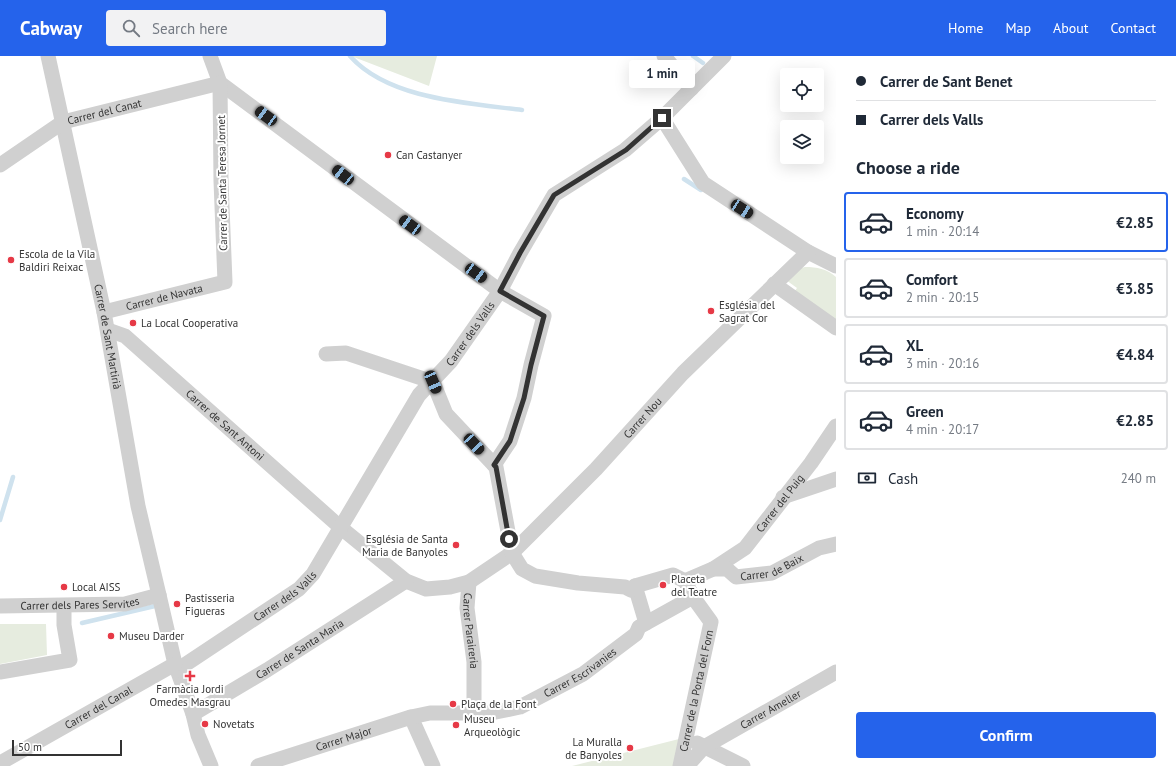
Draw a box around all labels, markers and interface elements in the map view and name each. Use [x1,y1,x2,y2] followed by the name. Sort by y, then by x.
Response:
[106,10,386,46] search box
[20,16,82,40] text: Cabway
[120,17,142,39] icon: search
[152,19,228,38] text: Search here
[948,19,983,37] text: Home
[1005,19,1031,37] text: Map
[1053,19,1089,37] text: About
[1111,19,1156,37] text: Contact
[629,60,695,88] callout: 1 min
[646,65,678,82] text: 1 min
[780,68,824,164] map controls
[780,68,824,112] button: locate
[880,72,1012,91] text: Carrer de Sant Benet
[66,96,143,128] street label: Carrer del Canat
[253,104,279,128] car
[653,109,671,127] route end
[880,110,983,129] text: Carrer dels Valls
[214,115,230,251] street label: Carrer de Santa Teresa Jornet
[780,120,824,164] button: layers
[396,148,462,162] place label: Can Castanyer
[383,150,393,160] marker: Can Castanyer
[856,156,960,179] text: Choose a ride
[330,163,356,187] car
[729,197,755,221] car
[858,204,894,240] icon: car
[906,204,964,223] text: Economy
[397,213,423,237] car
[1116,213,1154,232] text: €2.85
[906,223,979,240] text: 1 min · 20:14
[19,247,95,274] place label: Escola de la Vila Baldiri Reixac
[6,255,16,265] marker: Escola de la Vila Baldiri Reixac
[463,261,489,285] car
[858,270,894,306] icon: car
[906,270,958,289] text: Comfort
[1116,279,1154,298] text: €3.85
[124,281,204,313] street label: Carrer de Navata
[91,283,124,390] street label: Carrer de Sant Martirià
[906,289,979,306] text: 2 min · 20:15
[443,298,498,369] street label: Carrer dels Valls
[719,298,776,325] place label: Església del Sagrat Cor
[706,306,716,316] marker: Església del Sagrat Cor
[141,316,238,330] place label: La Local Cooperativa
[128,318,138,328] marker: La Local Cooperativa
[858,336,894,372] icon: car
[906,336,923,355] text: XL
[1116,345,1154,364] text: €4.84
[906,355,979,372] text: 3 min · 20:16
[423,369,443,395] car
[183,386,267,464] street label: Carrer de Sant Antoni
[620,394,665,441] street label: Carrer Nou
[858,402,894,438] icon: car
[906,402,944,421] text: Green
[1116,411,1154,430] text: €2.85
[906,421,979,438] text: 4 min · 20:17
[461,431,487,457] car
[856,467,878,489] icon: cash
[888,469,918,488] text: Cash
[1121,470,1156,487] text: 240 m
[753,471,807,535] street label: Carrer del Puig
[500,530,518,548] route start
[362,532,448,559] place label: Església de Santa Maria de Banyoles
[451,540,461,550] marker: Església de Santa Maria de Banyoles
[740,550,806,583] street label: Carrer de Baix
[251,568,320,624] street label: Carrer dels Valls
[671,572,718,599] place label: Placeta del Teatre
[72,580,121,594] place label: Local AISS
[658,580,668,590] marker: Placeta del Teatre
[59,582,69,592] marker: Local AISS
[185,591,235,618] place label: Pastisseria Figueras
[460,592,481,669] street label: Carrer Paraireria
[20,593,141,613] street label: Carrer dels Pares Servites
[172,599,182,609] marker: Pastisseria Figueras
[253,616,346,682] street label: Carrer de Santa Maria
[676,628,716,753] street label: Carrer de la Porta del Forn
[119,629,185,643] place label: Museu Darder
[106,631,116,641] marker: Museu Darder
[541,644,619,700] street label: Carrer Escrivanies
[185,671,195,681] marker: Farmàcia Jordi Omedes Masgrau
[62,682,135,732] street label: Carrer del Canal
[150,682,231,709] place label: Farmàcia Jordi Omedes Masgrau
[738,686,804,732] street label: Carrer Ameller
[461,697,537,711] place label: Plaça de la Font
[448,699,458,709] marker: Plaça de la Font
[464,712,520,739] place label: Museu Arqueològic
[856,712,1156,758] button: Confirm
[213,717,255,731] place label: Novetats
[200,719,210,729] marker: Novetats
[451,720,461,730] marker: Museu Arqueològic
[314,723,374,754] street label: Carrer Major
[565,735,622,762] place label: La Muralla de Banyoles
[12,738,122,757] scale bar
[18,740,42,754] text: 50 m
[625,743,635,753] marker: La Muralla de Banyoles

